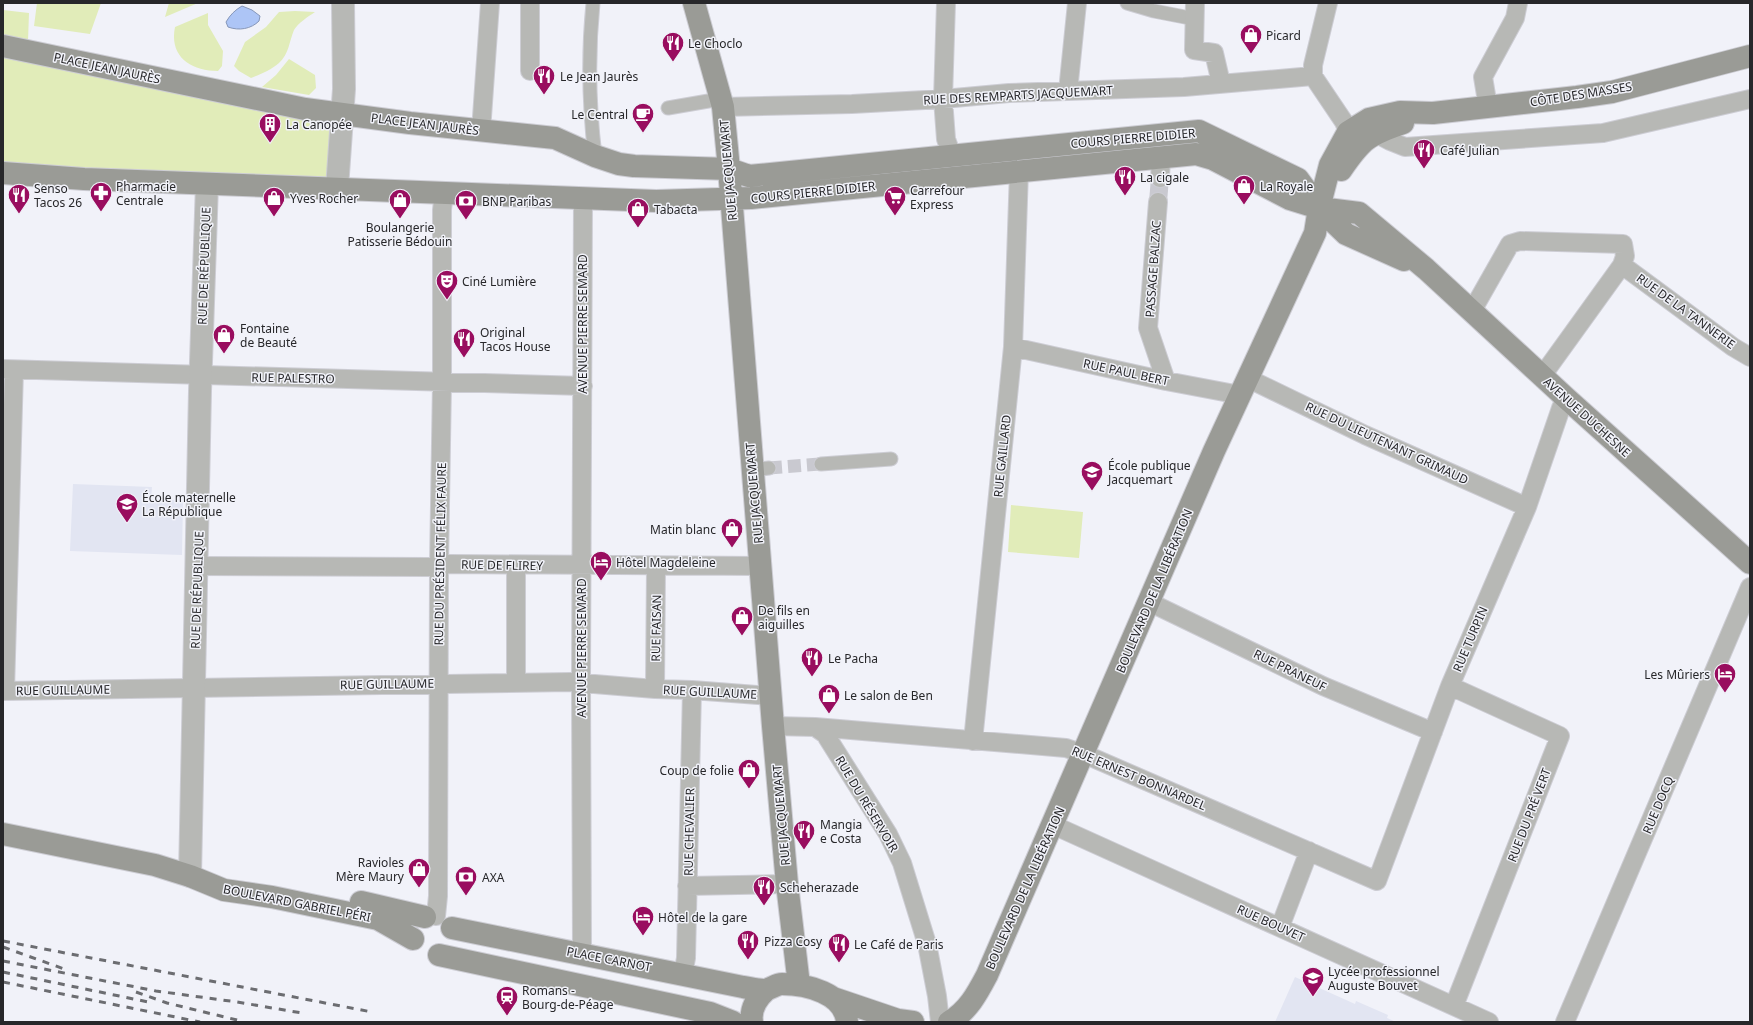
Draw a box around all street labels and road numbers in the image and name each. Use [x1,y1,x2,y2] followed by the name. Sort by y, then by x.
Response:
[52,48,162,88] street label: PLACE JEAN JAURÈS
[1529,77,1634,110] street label: CÔTE DES MASSES
[923,82,1114,108] street label: RUE DES REMPARTS JACQUEMART
[370,109,480,139] street label: PLACE JEAN JAURÈS
[715,118,741,221] street label: RUE JACQUEMART
[1070,124,1197,152] street label: COURS PIERRE DIDIER
[750,177,877,207] street label: COURS PIERRE DIDIER
[193,207,215,325] street label: RUE DE RÉPUBLIQUE
[1141,220,1165,318] street label: PASSAGE BALZAC
[574,254,591,394] street label: AVENUE PIERRE SEMARD
[1633,269,1739,353] street label: RUE DE LA TANNERIE
[1082,355,1171,389] street label: RUE PAUL BERT
[251,369,335,387] street label: RUE PALESTRO
[1540,373,1634,461] street label: AVENUE DUCHESNE
[1303,398,1471,488] street label: RUE DU LIEUTENANT GRIMAUD
[989,414,1015,498] street label: RUE GAILLARD
[741,441,767,544] street label: RUE JACQUEMART
[430,462,450,646] street label: RUE DU PRÉSIDENT FÉLIX FAURE
[1112,506,1196,676] street label: BOULEVARD DE LA LIBÉRATION
[186,531,208,649] street label: RUE DE RÉPUBLIQUE
[461,556,543,574] street label: RUE DE FLIREY
[573,578,590,718] street label: AVENUE PIERRE SEMARD
[647,594,665,662] street label: RUE FAISAN
[1449,604,1491,674] street label: RUE TURPIN
[1251,645,1329,695] street label: RUE PRANEUF
[340,675,434,693] street label: RUE GUILLAUME
[16,681,110,699] street label: RUE GUILLAUME
[663,681,757,703] street label: RUE GUILLAUME
[1069,742,1209,814] street label: RUE ERNEST BONNARDEL
[832,753,903,856] street label: RUE DU RÉSERVOIR
[768,763,794,866] street label: RUE JACQUEMART
[1503,765,1555,864] street label: RUE DU PRÉ VERT
[1638,774,1678,836] street label: RUE DOCQ
[680,787,698,876] street label: RUE CHEVALIER
[981,804,1069,972] street label: BOULEVARD DE LA LIBÉRATION
[222,880,372,926] street label: BOULEVARD GABRIEL PÉRI
[1234,900,1308,946] street label: RUE BOUVET
[565,942,653,976] street label: PLACE CARNOT

